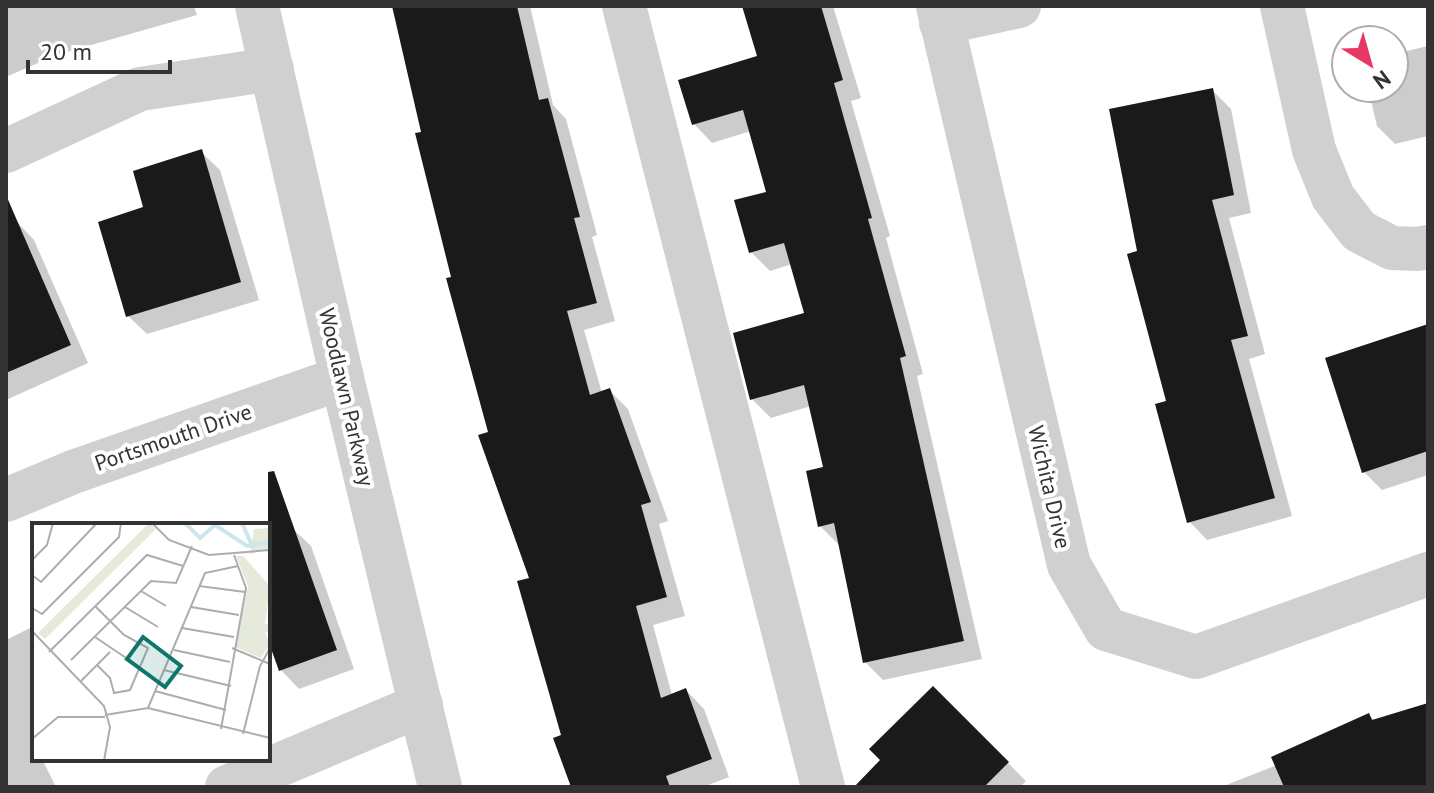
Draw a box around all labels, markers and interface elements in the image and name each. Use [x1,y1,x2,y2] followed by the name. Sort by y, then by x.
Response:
[28,24,170,74] scale bar
[1330,24,1410,104] north arrow
[40,36,92,67] text: 20 m
[1368,64,1396,96] text: N
[313,305,381,490] street label: Woodlawn Parkway
[91,397,255,477] street label: Portsmouth Drive
[1022,423,1078,551] street label: Wichita Drive
[32,523,270,761] inset map

